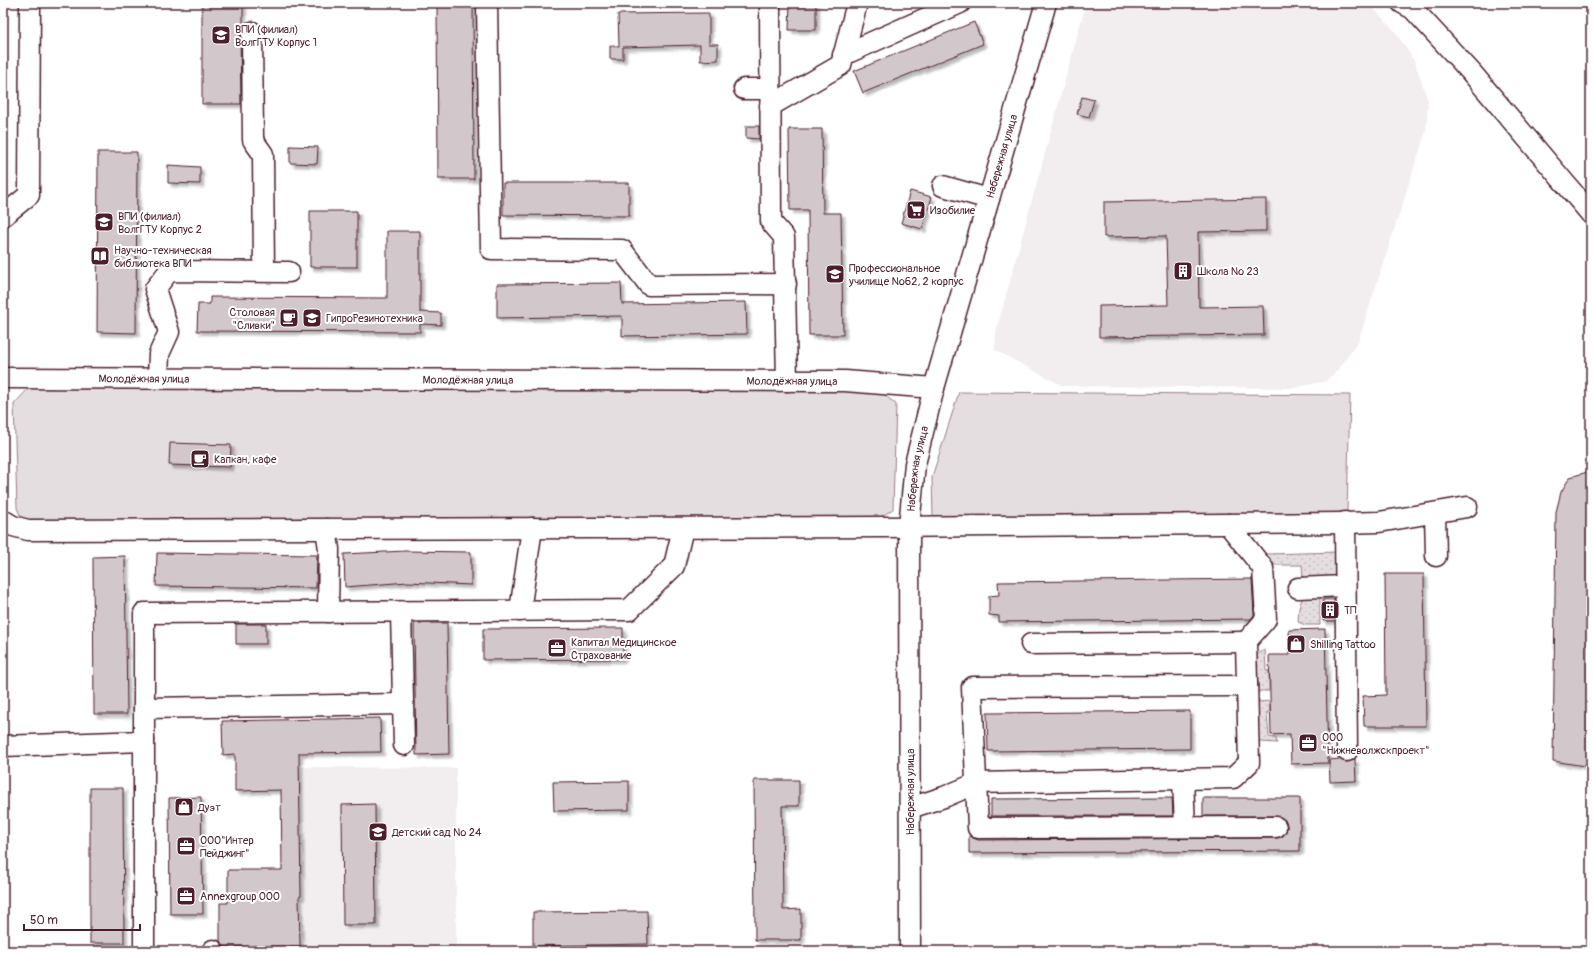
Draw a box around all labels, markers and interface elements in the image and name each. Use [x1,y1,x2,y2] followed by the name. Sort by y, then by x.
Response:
[235,23,317,49] place label: ВПИ (филиал) ВолгГТУ Корпус 1
[210,24,232,46] school or university icon: ВПИ (филиал) ВолгГТУ Корпус 1
[984,113,1020,200] street label: Набережная улица
[905,199,927,221] supermarket icon: Изобилие
[930,204,976,217] place label: Изобилие
[118,210,202,236] place label: ВПИ (филиал) ВолгГТУ Корпус 2
[93,211,115,233] school or university icon: ВПИ (филиал) ВолгГТУ Корпус 2
[114,244,212,270] place label: Научно-техническая библиотека ВПИ
[89,245,111,267] library icon: Научно-техническая библиотека ВПИ
[1172,260,1194,282] building icon: Школа № 23
[848,262,964,288] place label: Профессиональное училище №62, 2 корпус
[824,263,846,285] school or university icon: Профессиональное училище №62, 2 корпус
[1197,265,1259,278] place label: Школа № 23
[229,306,275,332] place label: Столовая "Сливки"
[278,307,300,329] cafe icon: Столовая "Сливки"
[301,307,323,329] school or university icon: ГипроРезинотехника
[326,312,423,325] place label: ГипроРезинотехника
[99,372,189,386] street label: Молодёжная улица
[423,373,513,387] street label: Молодёжная улица
[747,375,837,388] street label: Молодёжная улица
[905,425,931,512] street label: Набережная улица
[189,448,211,470] cafe icon: Капкан, кафе
[214,453,277,466] place label: Капкан, кафе
[1319,599,1341,621] building icon: ТП
[1344,604,1357,617] place label: ТП
[1285,633,1307,655] shop icon: Shilling Tattoo
[571,636,677,662] place label: Капитал Медицинское Страхование
[546,637,568,659] office icon: Капитал Медицинское Страхование
[1310,638,1376,651] place label: Shilling Tattoo
[1322,731,1429,757] place label: ООО "Нижневолжскпроект"
[1297,732,1319,754] office icon: ООО "Нижневолжскпроект"
[904,749,917,835] street label: Набережная улица
[173,796,195,818] shop icon: Дуэт
[197,801,221,814] place label: Дуэт
[367,821,389,843] school or university icon: Детский сад № 24
[391,826,482,839] place label: Детский сад № 24
[200,834,254,860] place label: ООО"Интер Пейджинг"
[175,835,197,857] office icon: ООО"Интер Пейджинг"
[175,885,197,907] office icon: Annexgroup ООО
[200,890,280,903] place label: Annexgroup ООО
[24,906,140,932] scale bar
[30,913,58,928] text: 50 m

